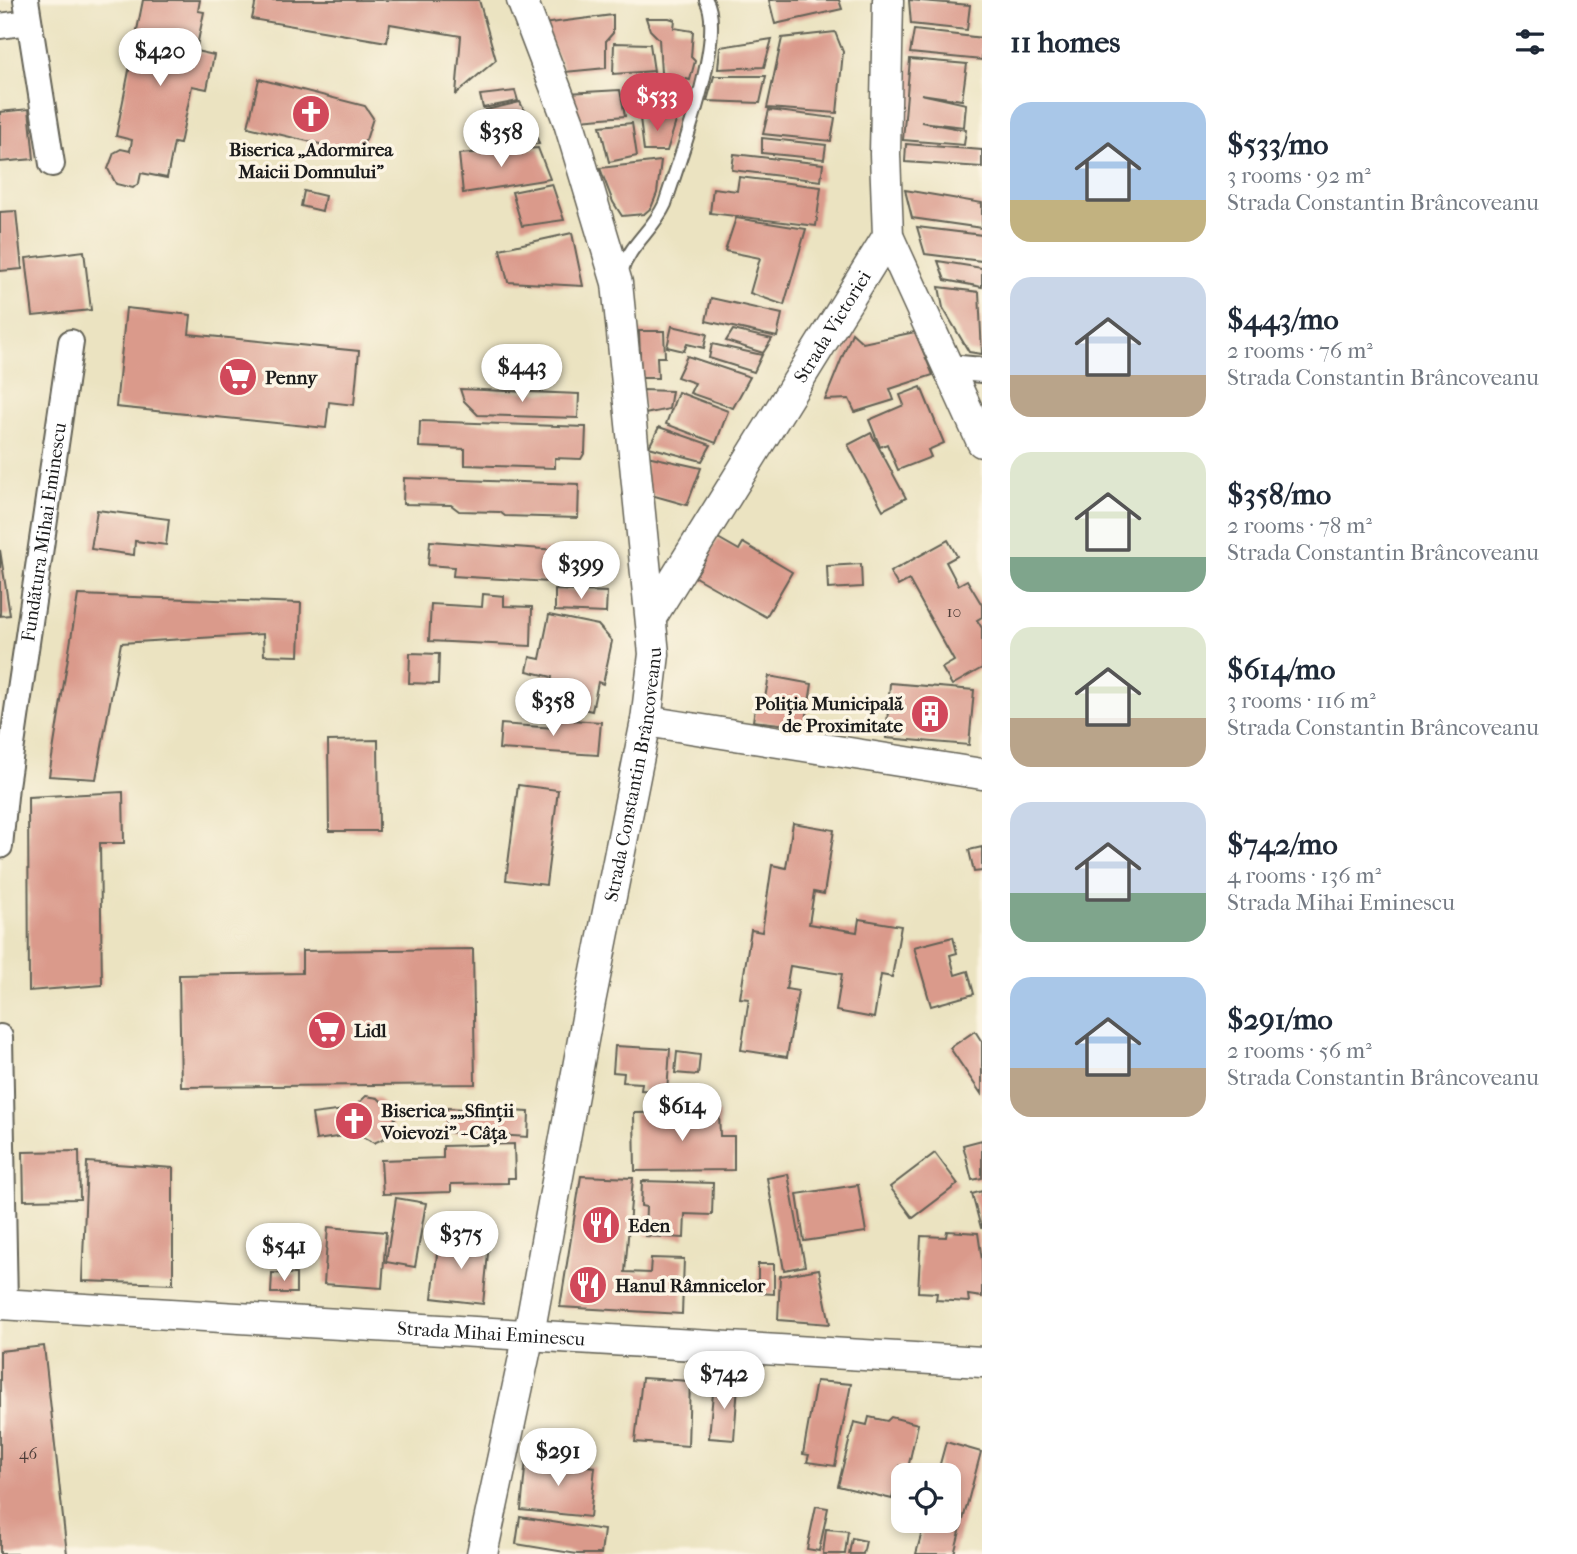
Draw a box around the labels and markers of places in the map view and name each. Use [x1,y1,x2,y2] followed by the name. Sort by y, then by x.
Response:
[119,28,201,88] pin: $420
[616,74,698,133] pin: $533
[290,93,332,135] church icon: Biserica „Adormirea Maicii Domnului”
[460,110,542,169] pin: $358
[229,139,394,183] place label: Biserica „Adormirea Maicii Domnului”
[481,344,563,404] pin: $443
[217,356,259,398] supermarket icon: Penny
[265,367,318,389] place label: Penny
[540,542,622,601] pin: $399
[512,678,594,738] pin: $358
[755,693,904,737] place label: Poliția Municipală de Proximitate
[909,693,951,735] building icon: Poliția Municipală de Proximitate
[306,1009,348,1051] supermarket icon: Lidl
[354,1020,387,1042] place label: Lidl
[641,1084,723,1143] pin: $614
[333,1100,375,1142] church icon: Biserica „„Sfinții Voievozi” - Câța
[380,1100,515,1145] place label: Biserica „„Sfinții Voievozi” - Câța
[580,1204,622,1246] restaurant icon: Eden
[420,1212,502,1271] pin: $375
[628,1215,671,1237] place label: Eden
[243,1224,325,1283] pin: $541
[567,1264,609,1306] restaurant icon: Hanul Râmnicelor
[615,1275,766,1297] place label: Hanul Râmnicelor
[683,1352,765,1411] pin: $742
[517,1428,599,1488] pin: $291

